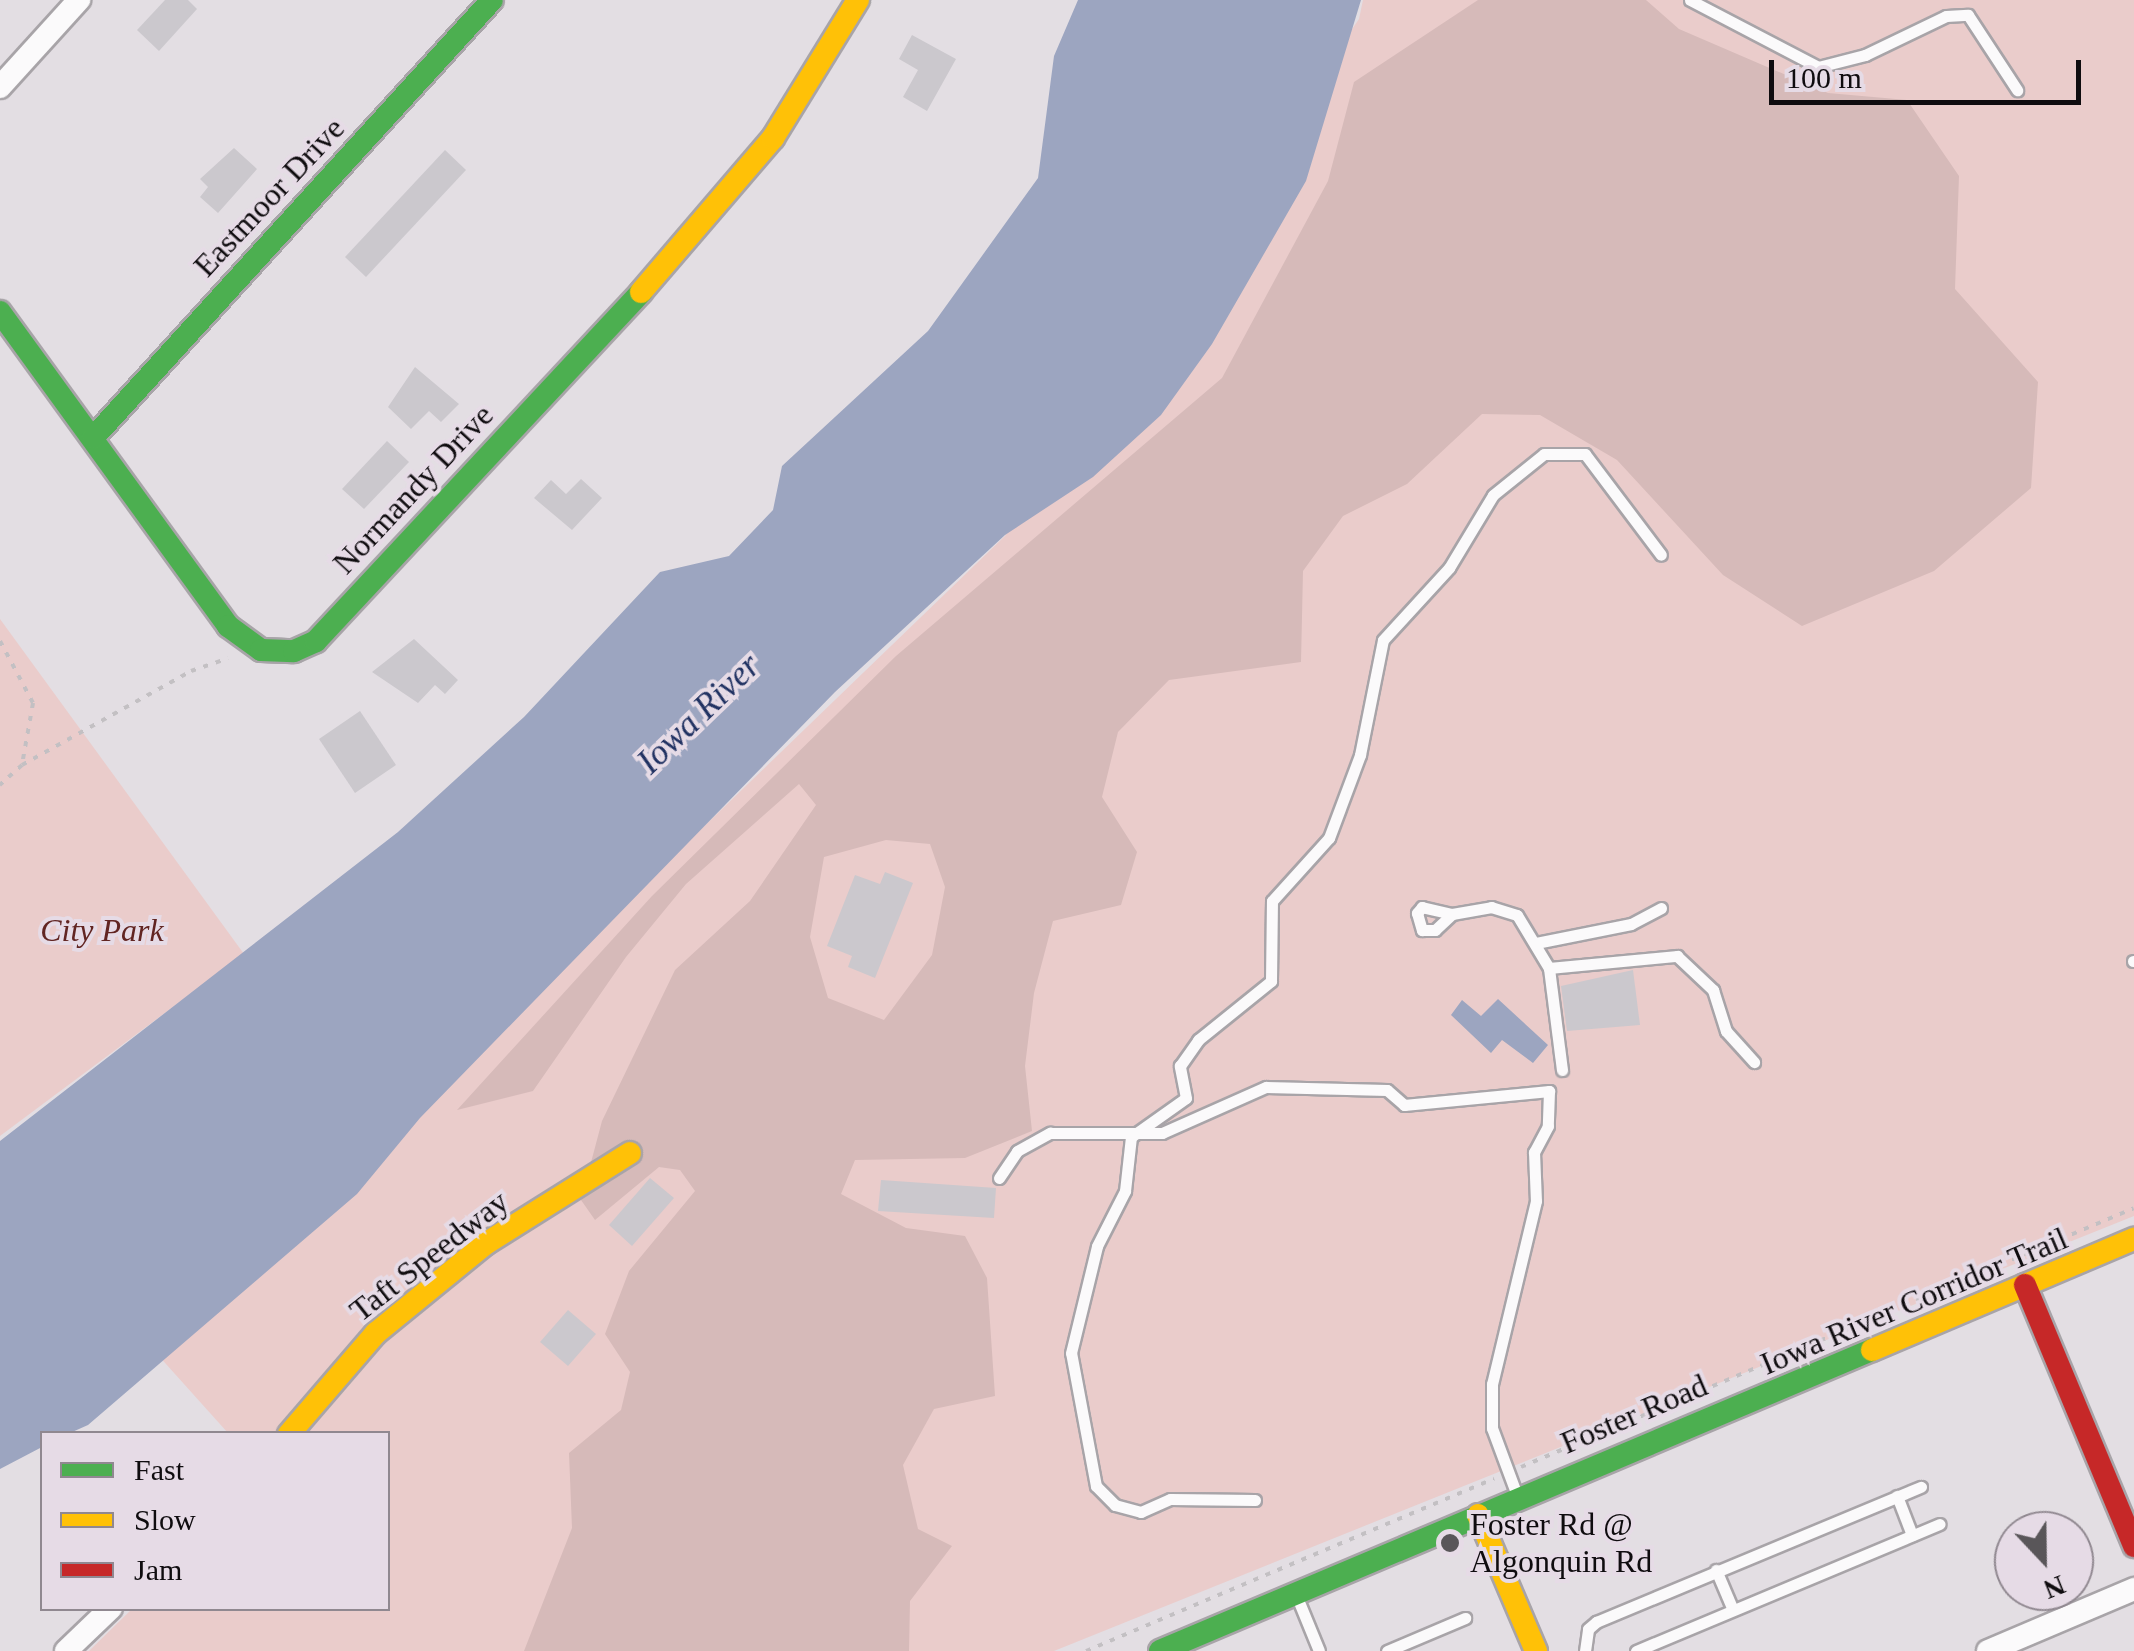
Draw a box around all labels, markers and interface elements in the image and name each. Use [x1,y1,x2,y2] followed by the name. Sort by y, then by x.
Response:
[1774,40,2086,102] scale bar
[1786,61,1862,94] text: 100 m
[186,109,352,285] street label: Eastmoor Drive
[325,396,501,582] street label: Normandy Drive
[629,645,769,783] water label: Iowa River
[40,911,164,949] park label: City Park
[342,1182,516,1330] street label: Taft Speedway
[1754,1219,2074,1383] street label: Iowa River Corridor Trail
[1555,1366,1713,1462] street label: Foster Road
[40,1431,390,1611] legend
[134,1453,184,1486] text: Fast
[134,1503,196,1536] text: Slow
[1470,1506,1652,1581] place label: Foster Rd @ Algonquin Rd
[1994,1511,2094,1611] north arrow
[1439,1532,1461,1554] marker: Foster Rd @ Algonquin Rd
[134,1553,182,1586] text: Jam
[2039,1569,2070,1606] text: N

